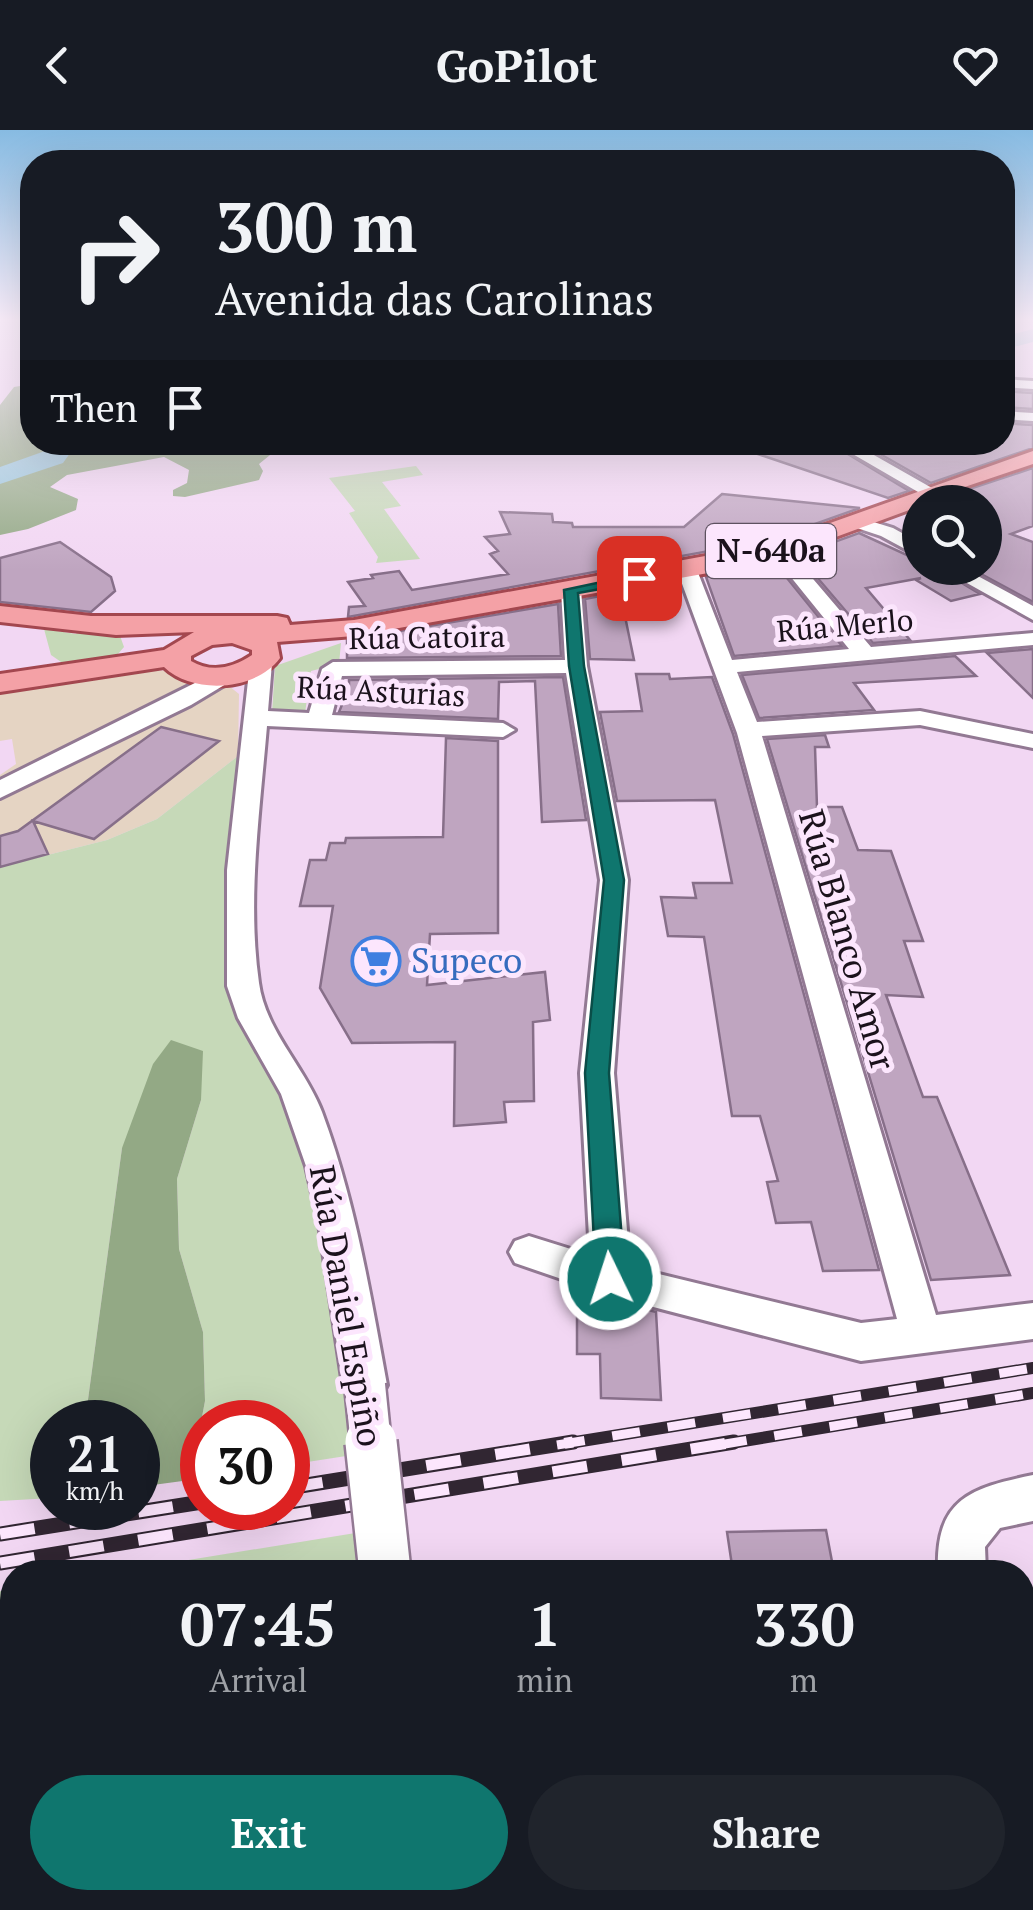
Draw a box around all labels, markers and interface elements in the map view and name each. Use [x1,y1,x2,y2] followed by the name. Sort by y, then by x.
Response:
[436,35,597,95] text: GoPilot
[30,38,85,93] icon: back
[948,38,1003,93] icon: heart
[215,179,417,272] text: 300 m
[50,190,180,320] icon: right
[215,268,654,328] text: Avenida das Carolinas
[158,380,213,435] icon: arrive
[50,383,138,433] text: Then
[902,485,1002,585] map controls
[902,485,1002,585] button: search
[706,524,836,578] road number: N-640a
[597,536,682,621] pin
[612,551,667,606] icon: arrive
[775,599,915,651] street label: Rúa Merlo
[348,616,506,658] street label: Rúa Catoira
[296,667,466,715] street label: Rúa Asturias
[789,804,907,1076] street label: Rúa Blanco Amor
[350,935,402,987] supermarket icon: Supeco
[411,937,522,983] place label: Supeco
[300,1161,394,1450] street label: Rúa Daniel Espiño
[558,1227,662,1331] position arrow
[180,1400,310,1530] speed limit sign: 30
[67,1420,123,1486] text: 21
[66,1474,124,1507] text: km/h
[180,1584,336,1663] text: 07:45
[528,1584,562,1663] text: 1
[753,1584,855,1663] text: 330
[209,1659,307,1701] text: Arrival
[517,1659,573,1701] text: min
[790,1659,818,1701] text: m
[30,1775,508,1890] button: Exit
[528,1775,1005,1890] button: Share

